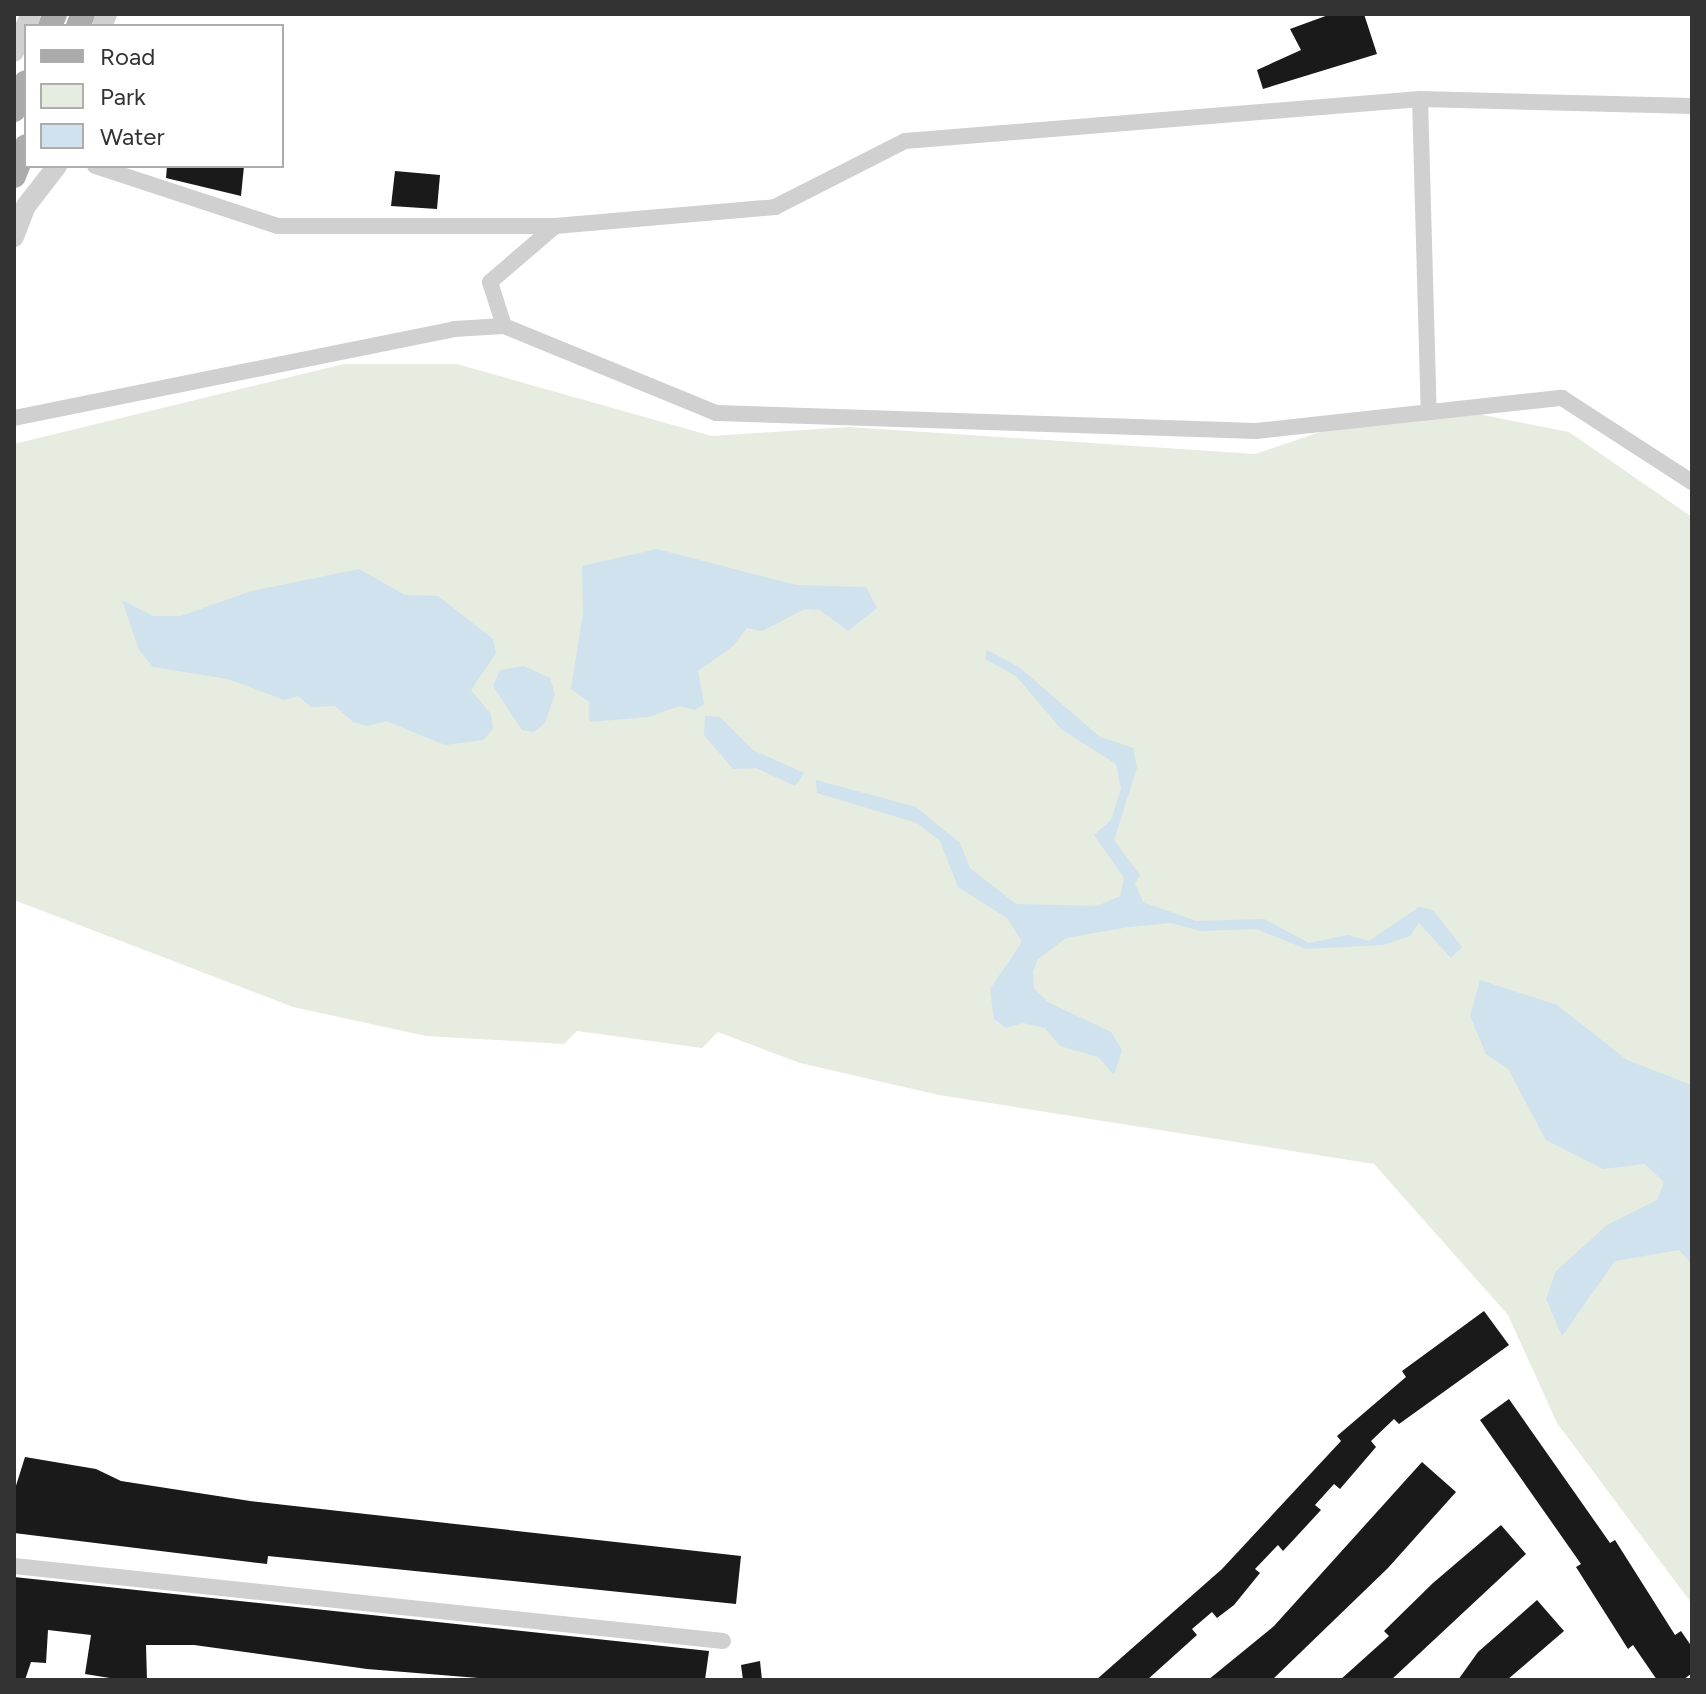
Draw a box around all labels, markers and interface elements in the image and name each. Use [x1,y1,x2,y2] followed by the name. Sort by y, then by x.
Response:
[24,24,284,168] legend
[100,42,155,71] text: Road
[100,82,146,111] text: Park
[100,122,165,151] text: Water

